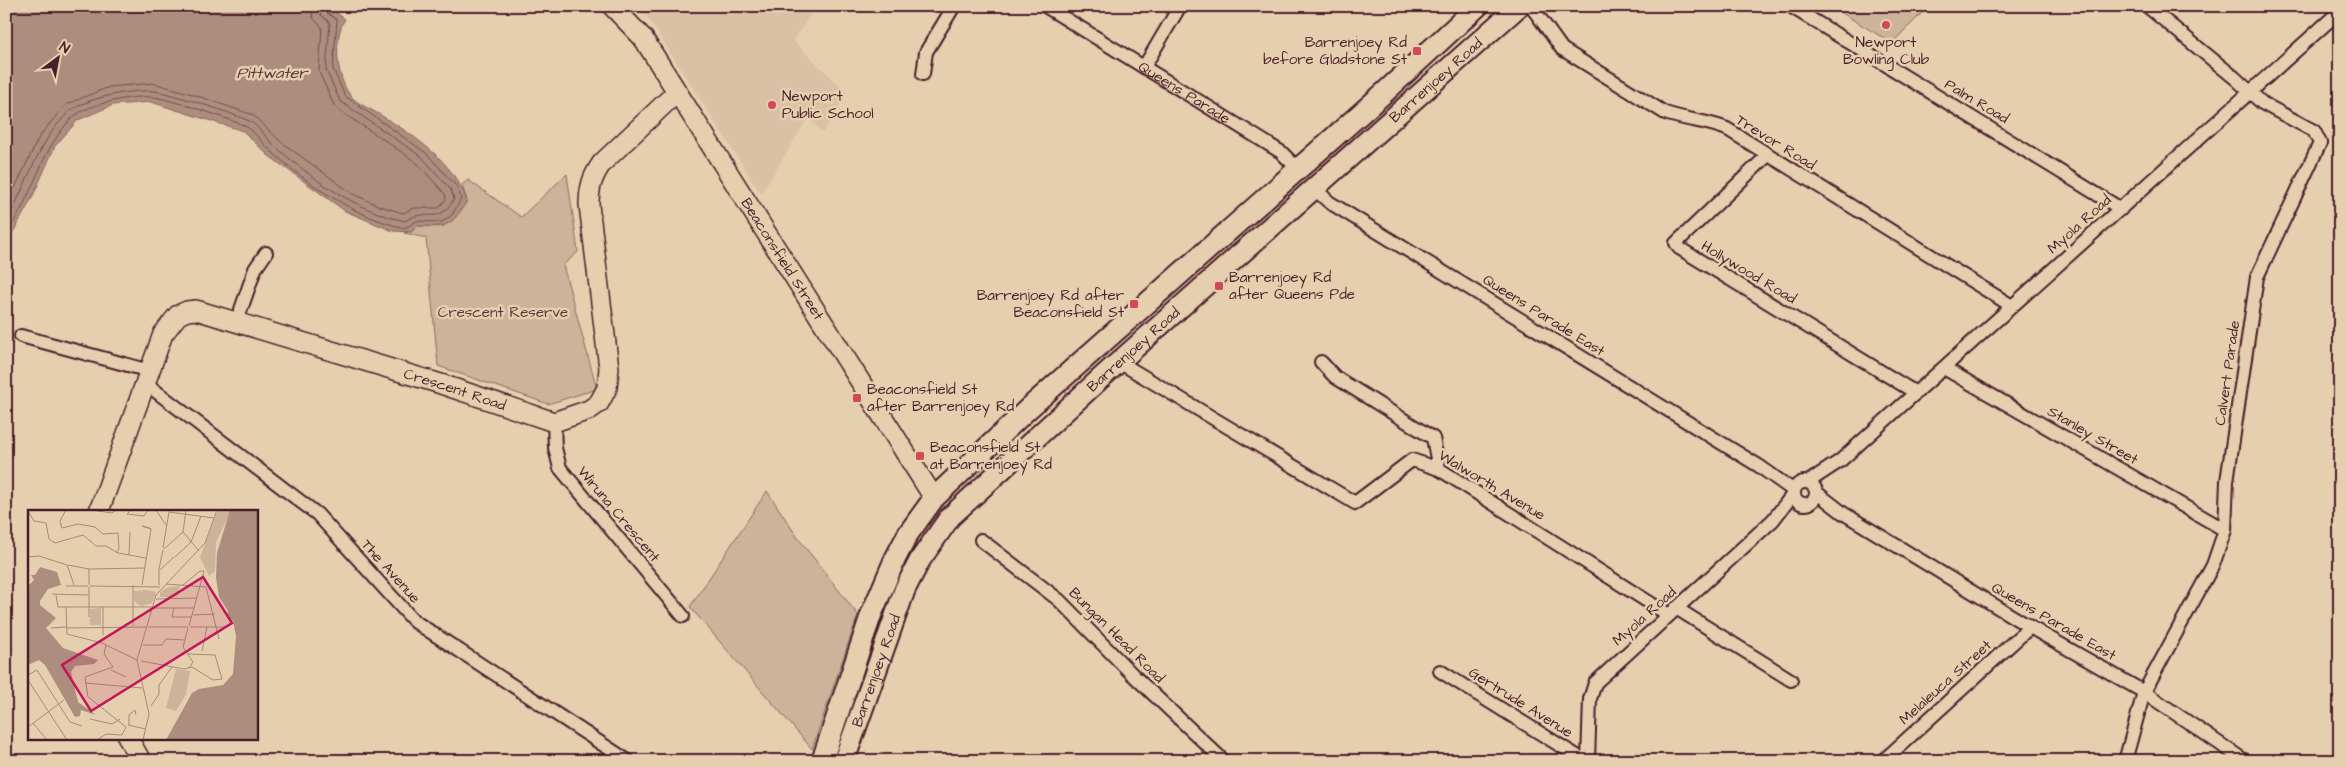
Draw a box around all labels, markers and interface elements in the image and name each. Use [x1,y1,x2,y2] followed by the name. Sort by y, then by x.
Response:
[1880,19,1892,31] marker: Newport Bowling Club
[32,32,82,82] north arrow
[1263,32,1407,70] place label: Barrenjoey Rd before Gladstone St
[1843,32,1930,71] place label: Newport Bowling Club
[1385,33,1488,128] street label: Barrenjoey Road
[55,37,74,59] text: N
[1411,45,1423,57] marker: Barrenjoey Rd before Gladstone St
[1134,56,1234,129] street label: Queens Parade
[237,62,309,84] water label: Pittwater
[1941,74,2013,129] street label: Palm Road
[782,86,874,124] place label: Newport Public School
[766,99,778,111] marker: Newport Public School
[1732,109,1820,176] street label: Trevor Road
[2043,190,2117,260] street label: Myola Road
[736,194,829,324] street label: Beaconsfield Street
[1697,236,1801,310] street label: Hollywood Road
[1229,267,1355,305] place label: Barrenjoey Rd after Queens Pde
[1479,269,1609,362] street label: Queens Parade East
[1213,280,1225,292] marker: Barrenjoey Rd after Queens Pde
[977,285,1124,323] place label: Barrenjoey Rd after Beaconsfield St
[1128,298,1140,310] marker: Barrenjoey Rd after Beaconsfield St
[438,302,568,323] park label: Crescent Reserve
[1082,302,1185,397] street label: Barrenjoey Road
[2210,319,2245,427] street label: Calvert Parade
[401,363,509,416] street label: Crescent Road
[867,379,1015,418] place label: Beaconsfield St after Barrenjoey Rd
[851,392,863,404] marker: Beaconsfield St after Barrenjoey Rd
[2043,401,2142,471] street label: Stanley Street
[930,437,1052,476] place label: Beaconsfield St at Barrenjoey Rd
[1434,445,1549,526] street label: Walworth Avenue
[914,450,926,462] marker: Beaconsfield St at Barrenjoey Rd
[572,462,665,567] street label: Wiruna Crescent
[28,510,258,740] inset map
[356,535,425,608] street label: The Avenue
[1988,577,2120,666] street label: Queens Parade East
[1608,582,1682,652] street label: Myola Road
[1063,583,1169,689] street label: Bungan Head Road
[847,611,906,730] street label: Barrenjoey Road
[1894,635,1996,730] street label: Melaleuca Street
[1465,662,1577,743] street label: Gertrude Avenue

